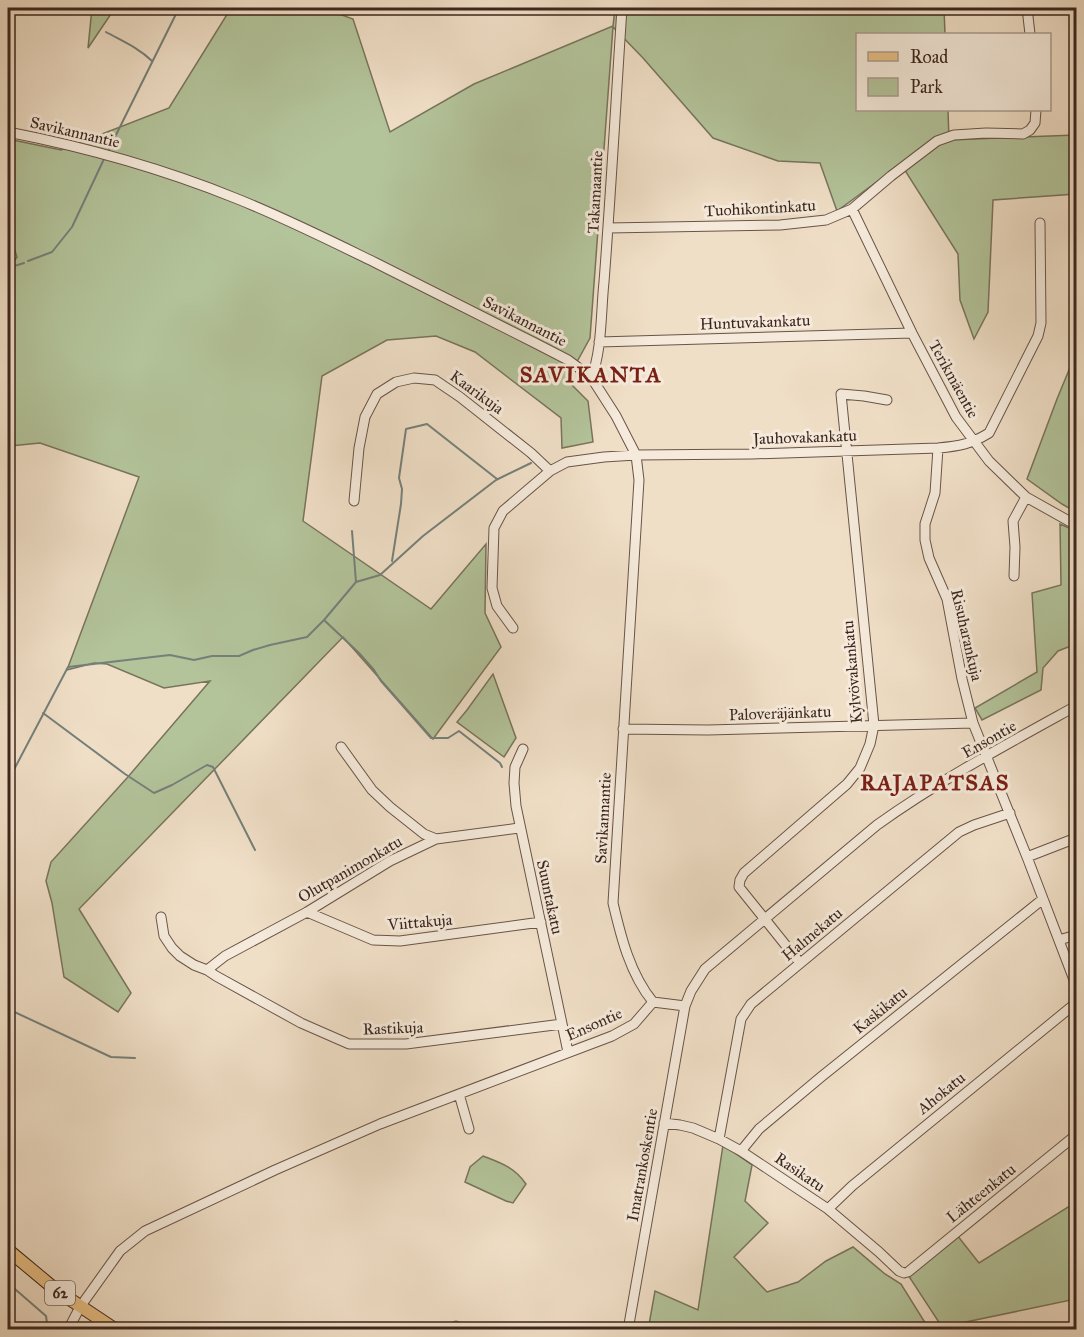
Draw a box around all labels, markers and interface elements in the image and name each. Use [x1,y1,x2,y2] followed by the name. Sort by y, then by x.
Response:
[856,33,1051,111] legend
[910,46,948,68] text: Road
[910,76,943,98] text: Park
[28,112,122,152] street label: Savikannantie
[583,150,607,234] street label: Takamaantie
[704,196,817,220] street label: Tuohikontinkatu
[480,292,570,350] street label: Savikannantie
[699,311,811,333] street label: Huntuvakankatu
[925,337,983,422] street label: Terikmäentie
[520,361,662,388] district label: SAVIKANTA
[446,366,508,418] street label: Kaarikuja
[751,426,858,449] street label: Jauhovakankatu
[947,587,987,683] street label: Risuharankuja
[838,619,866,724] street label: Kylvövakankatu
[728,702,832,724] street label: Paloveräjänkatu
[959,716,1020,762] street label: Ensontie
[860,769,1010,797] district label: RAJAPATSAS
[591,772,615,864] street label: Savikannantie
[295,831,406,906] street label: Olutpanimonkatu
[533,858,567,936] street label: Suuntakatu
[778,903,847,965] street label: Halmekatu
[386,910,453,934] street label: Viittakuja
[849,982,911,1038] street label: Kaskikatu
[563,1003,625,1045] street label: Ensontie
[362,1017,424,1039] street label: Rastikuja
[912,1068,969,1119] street label: Ahokatu
[623,1107,661,1223] street label: Imatrankoskentie
[771,1148,829,1196] street label: Rasikatu
[943,1159,1020,1227] street label: Lähteenkatu
[45,1281,75,1305] road number: 62

